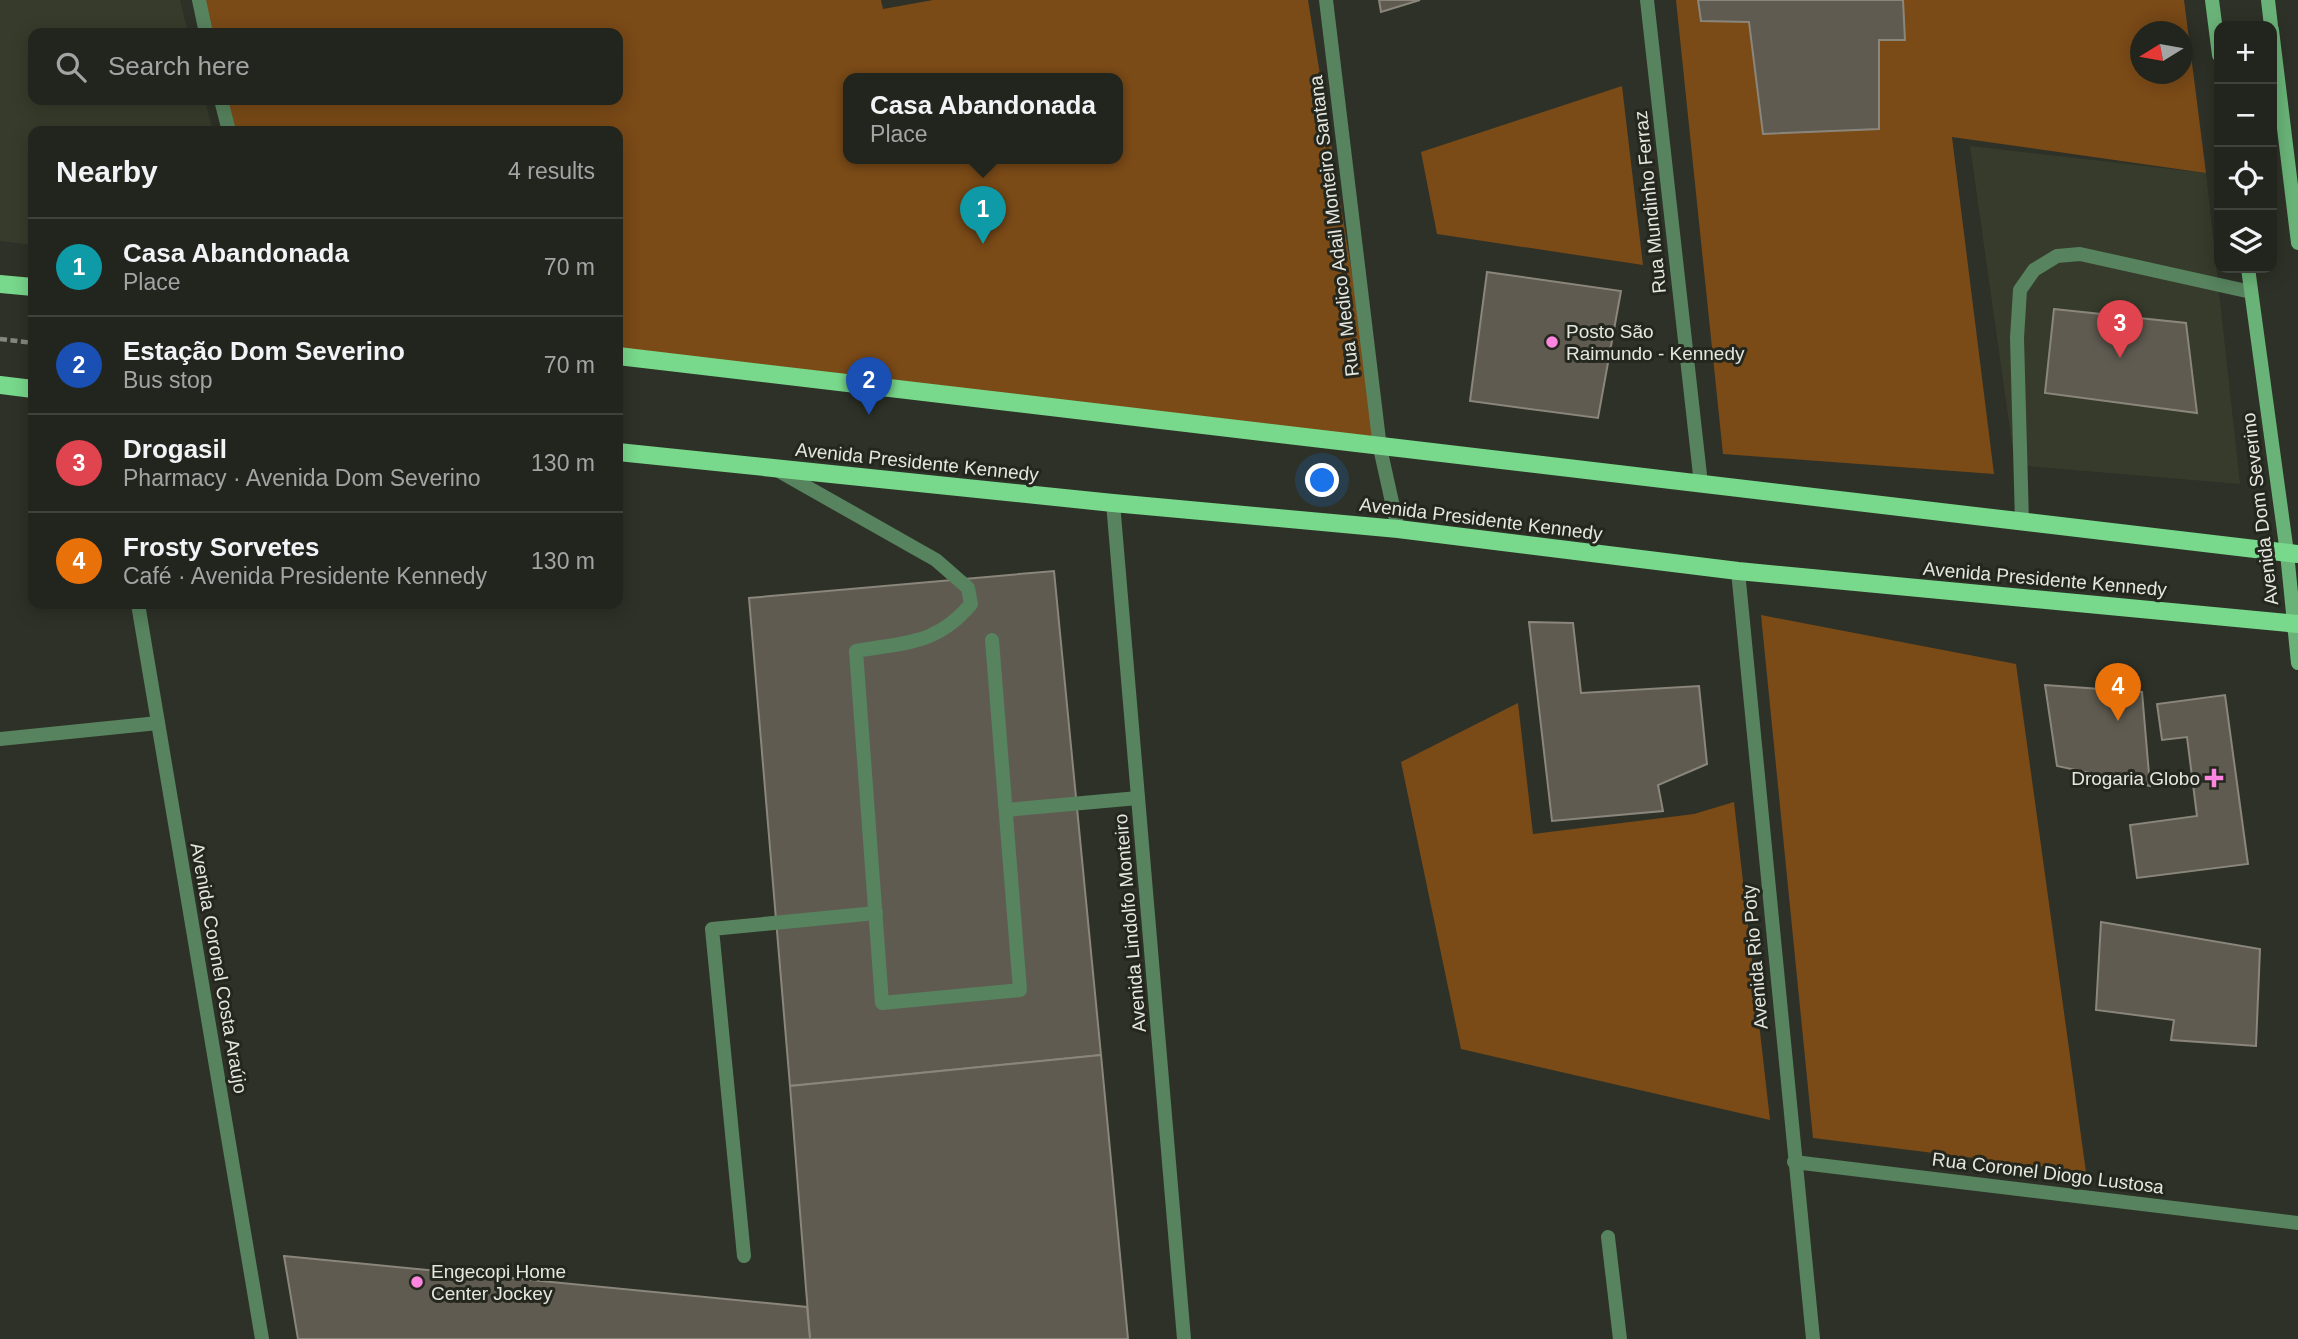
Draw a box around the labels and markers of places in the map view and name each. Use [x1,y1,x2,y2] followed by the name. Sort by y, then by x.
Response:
[960,186,1006,244] pin: 1
[2097,300,2143,358] pin: 3
[1566,321,1745,364] place label: Posto São Raimundo - Kennedy
[1544,334,1560,350] marker: Posto São Raimundo - Kennedy
[846,357,892,415] pin: 2
[2095,663,2141,721] pin: 4
[2071,768,2200,789] place label: Drogaria Globo
[2206,770,2222,786] marker: Drogaria Globo
[431,1261,566,1304] place label: Engecopi Home Center Jockey
[409,1274,425,1290] marker: Engecopi Home Center Jockey

